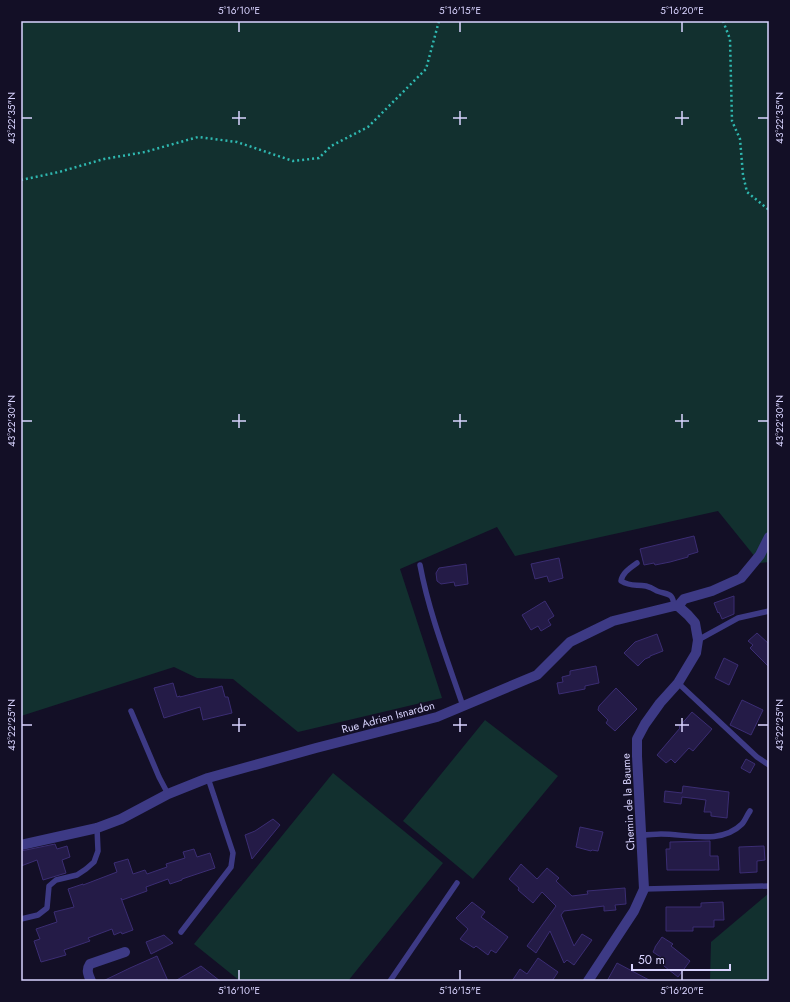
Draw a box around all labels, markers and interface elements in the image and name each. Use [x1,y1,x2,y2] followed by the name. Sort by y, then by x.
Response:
[218,3,260,18] text: 5°16'10"E
[439,3,481,18] text: 5°16'15"E
[660,3,704,18] text: 5°16'20"E
[4,92,19,144] text: 43°22'35"N
[772,92,787,144] text: 43°22'35"N
[4,395,19,447] text: 43°22'30"N
[772,395,787,447] text: 43°22'30"N
[340,697,436,737] street label: Rue Adrien Isnardon
[4,699,19,751] text: 43°22'25"N
[772,699,787,751] text: 43°22'25"N
[617,753,639,851] street label: Chemin de la Baume
[632,946,730,972] scale bar
[638,951,665,969] text: 50 m
[218,983,260,998] text: 5°16'10"E
[439,983,481,998] text: 5°16'15"E
[660,983,704,998] text: 5°16'20"E

